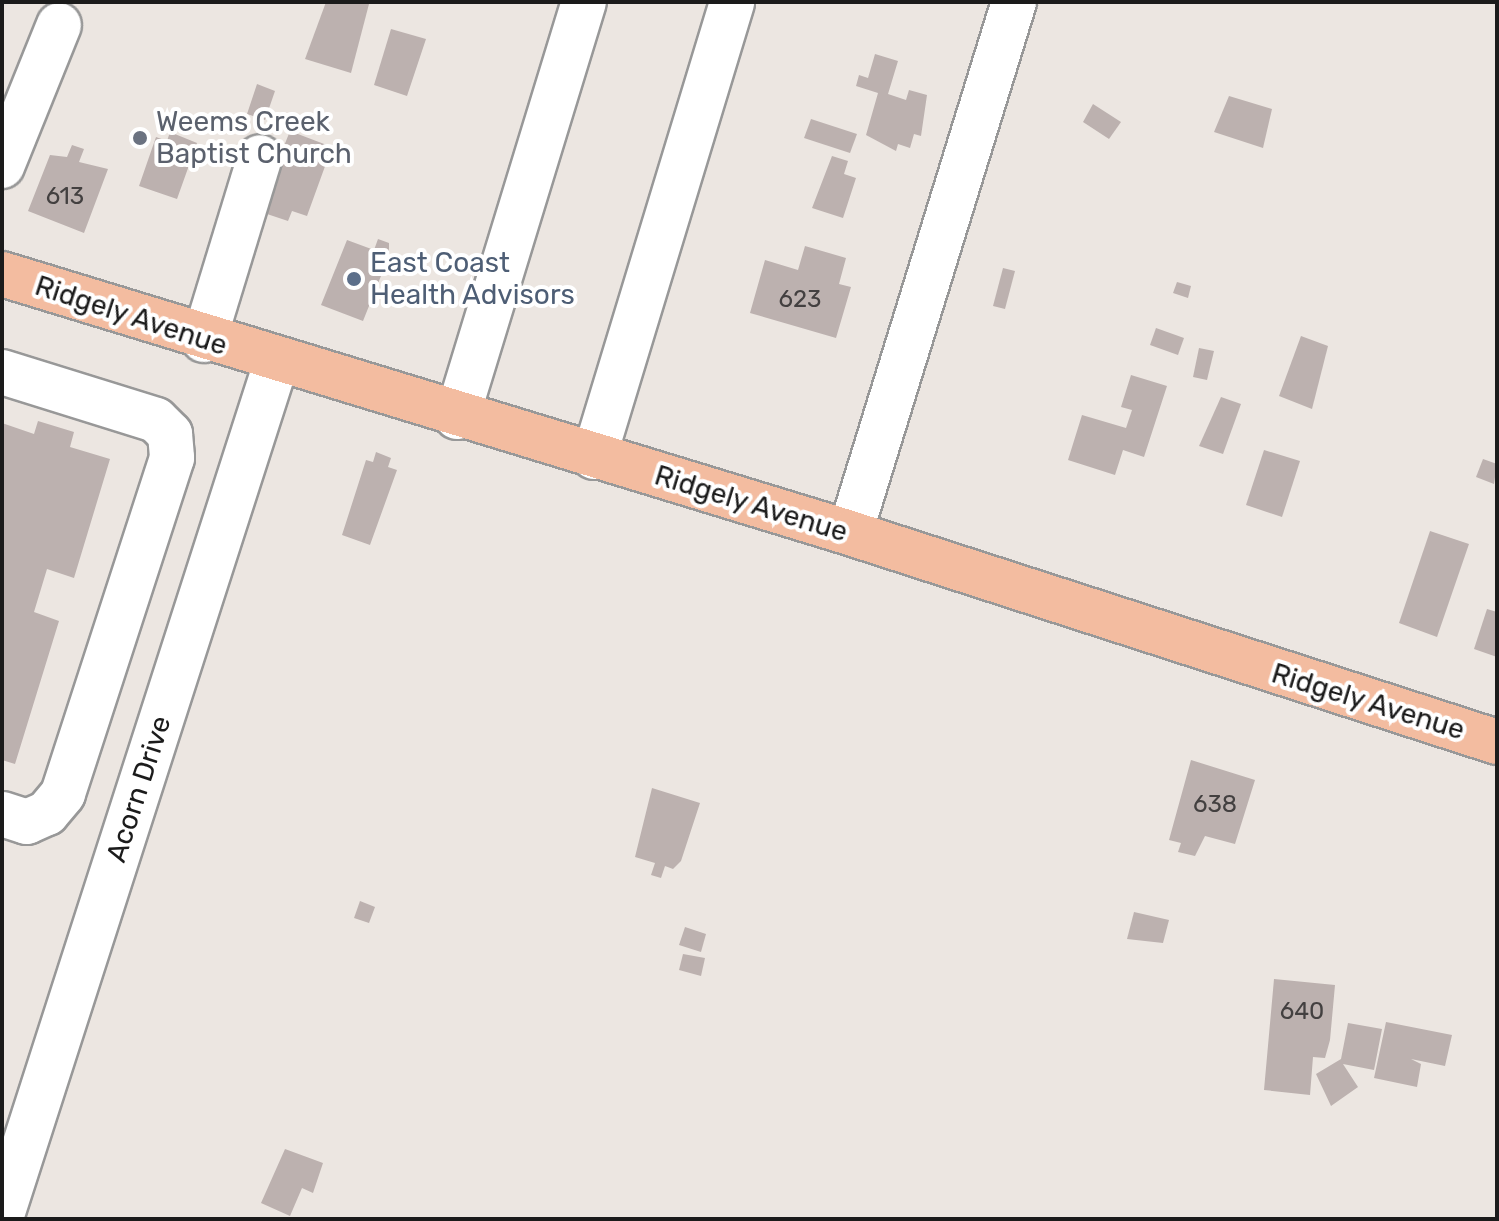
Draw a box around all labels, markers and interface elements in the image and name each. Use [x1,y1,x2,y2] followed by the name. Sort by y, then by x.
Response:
[156,105,352,171] place label: Weems Creek Baptist Church
[131,129,149,147] marker: Weems Creek Baptist Church
[46,183,84,211] house number: 613
[370,246,576,312] place label: East Coast Health Advisors
[30,269,232,363] street label: Ridgely Avenue
[345,270,363,288] marker: East Coast Health Advisors
[779,286,821,314] house number: 623
[650,458,852,550] street label: Ridgely Avenue
[1267,656,1469,748] street label: Ridgely Avenue
[100,712,178,866] street label: Acorn Drive
[1193,791,1237,819] house number: 638
[1280,998,1324,1026] house number: 640

